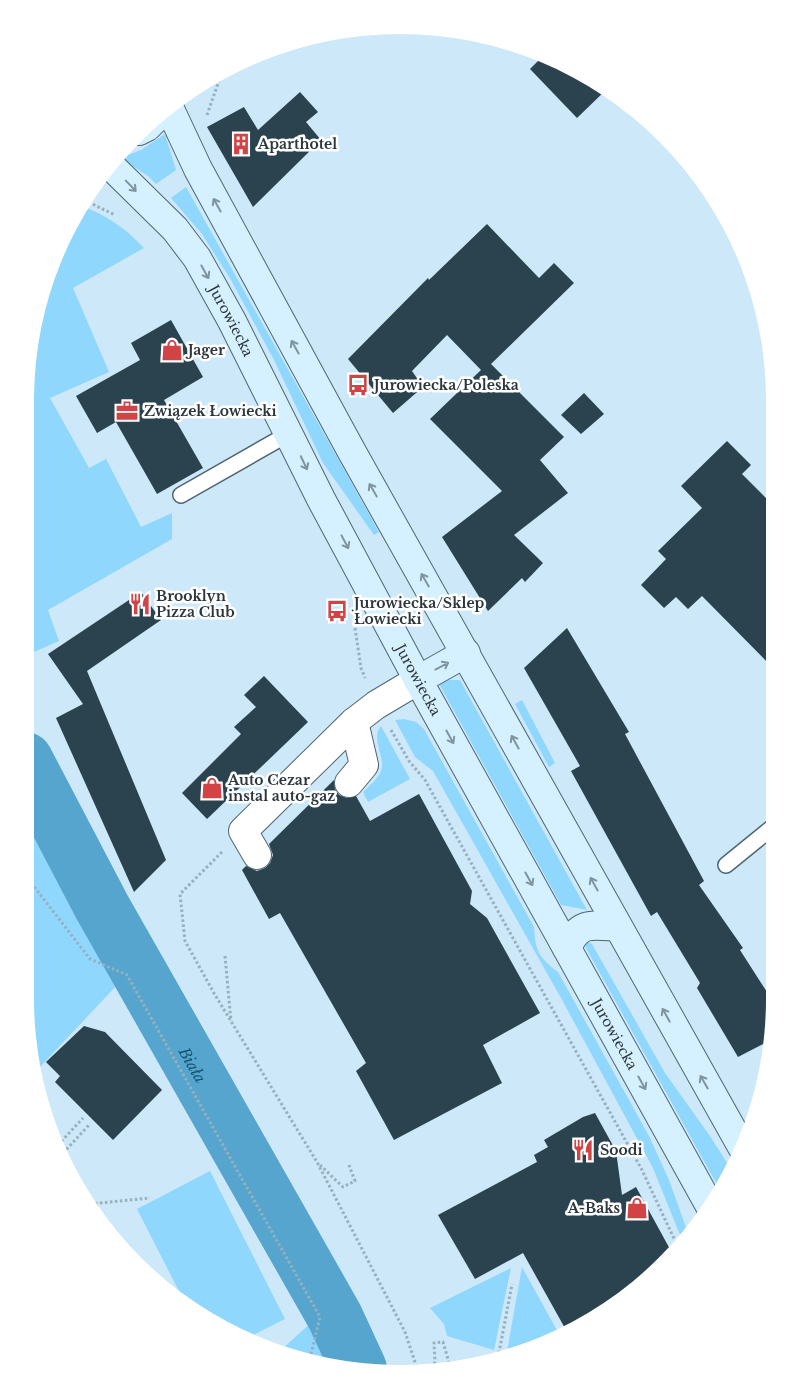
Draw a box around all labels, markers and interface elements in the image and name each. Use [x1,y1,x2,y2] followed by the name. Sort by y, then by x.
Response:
[228,131,254,157] building icon: Aparthotel
[257,135,337,153] place label: Aparthotel
[125,180,137,193] one-way arrow
[212,198,222,213] one-way arrow
[200,264,210,278] one-way arrow
[204,280,257,360] street label: Jurowiecka
[159,337,185,363] shop icon: Jager
[185,341,225,359] place label: Jager
[290,341,300,355] one-way arrow
[345,372,371,398] bus stop icon: Jurowiecka/Poleska
[371,376,519,394] place label: Jurowiecka/Poleska
[114,398,140,424] office icon: Związek Łowiecki
[144,402,277,420] place label: Związek Łowiecki
[299,455,309,470] one-way arrow
[368,483,378,498] one-way arrow
[341,534,350,549] one-way arrow
[420,573,430,588] one-way arrow
[156,587,235,621] place label: Brooklyn Pizza Club
[127,591,153,617] restaurant icon: Brooklyn Pizza Club
[351,594,485,628] place label: Jurowiecka/Sklep Łowiecki
[324,598,350,624] bus stop icon: Jurowiecka/Sklep Łowiecki
[391,639,445,719] street label: Jurowiecka
[434,661,449,671] one-way arrow
[445,730,455,745] one-way arrow
[510,735,520,749] one-way arrow
[227,771,335,805] place label: Auto Cezar instal auto-gaz
[199,775,225,801] shop icon: Auto Cezar instal auto-gaz
[524,872,534,887] one-way arrow
[589,877,598,892] one-way arrow
[587,994,642,1073] street label: Jurowiecka
[661,1008,671,1022] one-way arrow
[174,1043,210,1086] water label: Biała
[637,1075,647,1090] one-way arrow
[699,1075,709,1089] one-way arrow
[570,1137,596,1163] restaurant icon: Soodi
[600,1141,643,1159] place label: Soodi
[624,1195,650,1221] shop icon: A-Baks
[567,1199,620,1217] place label: A-Baks

